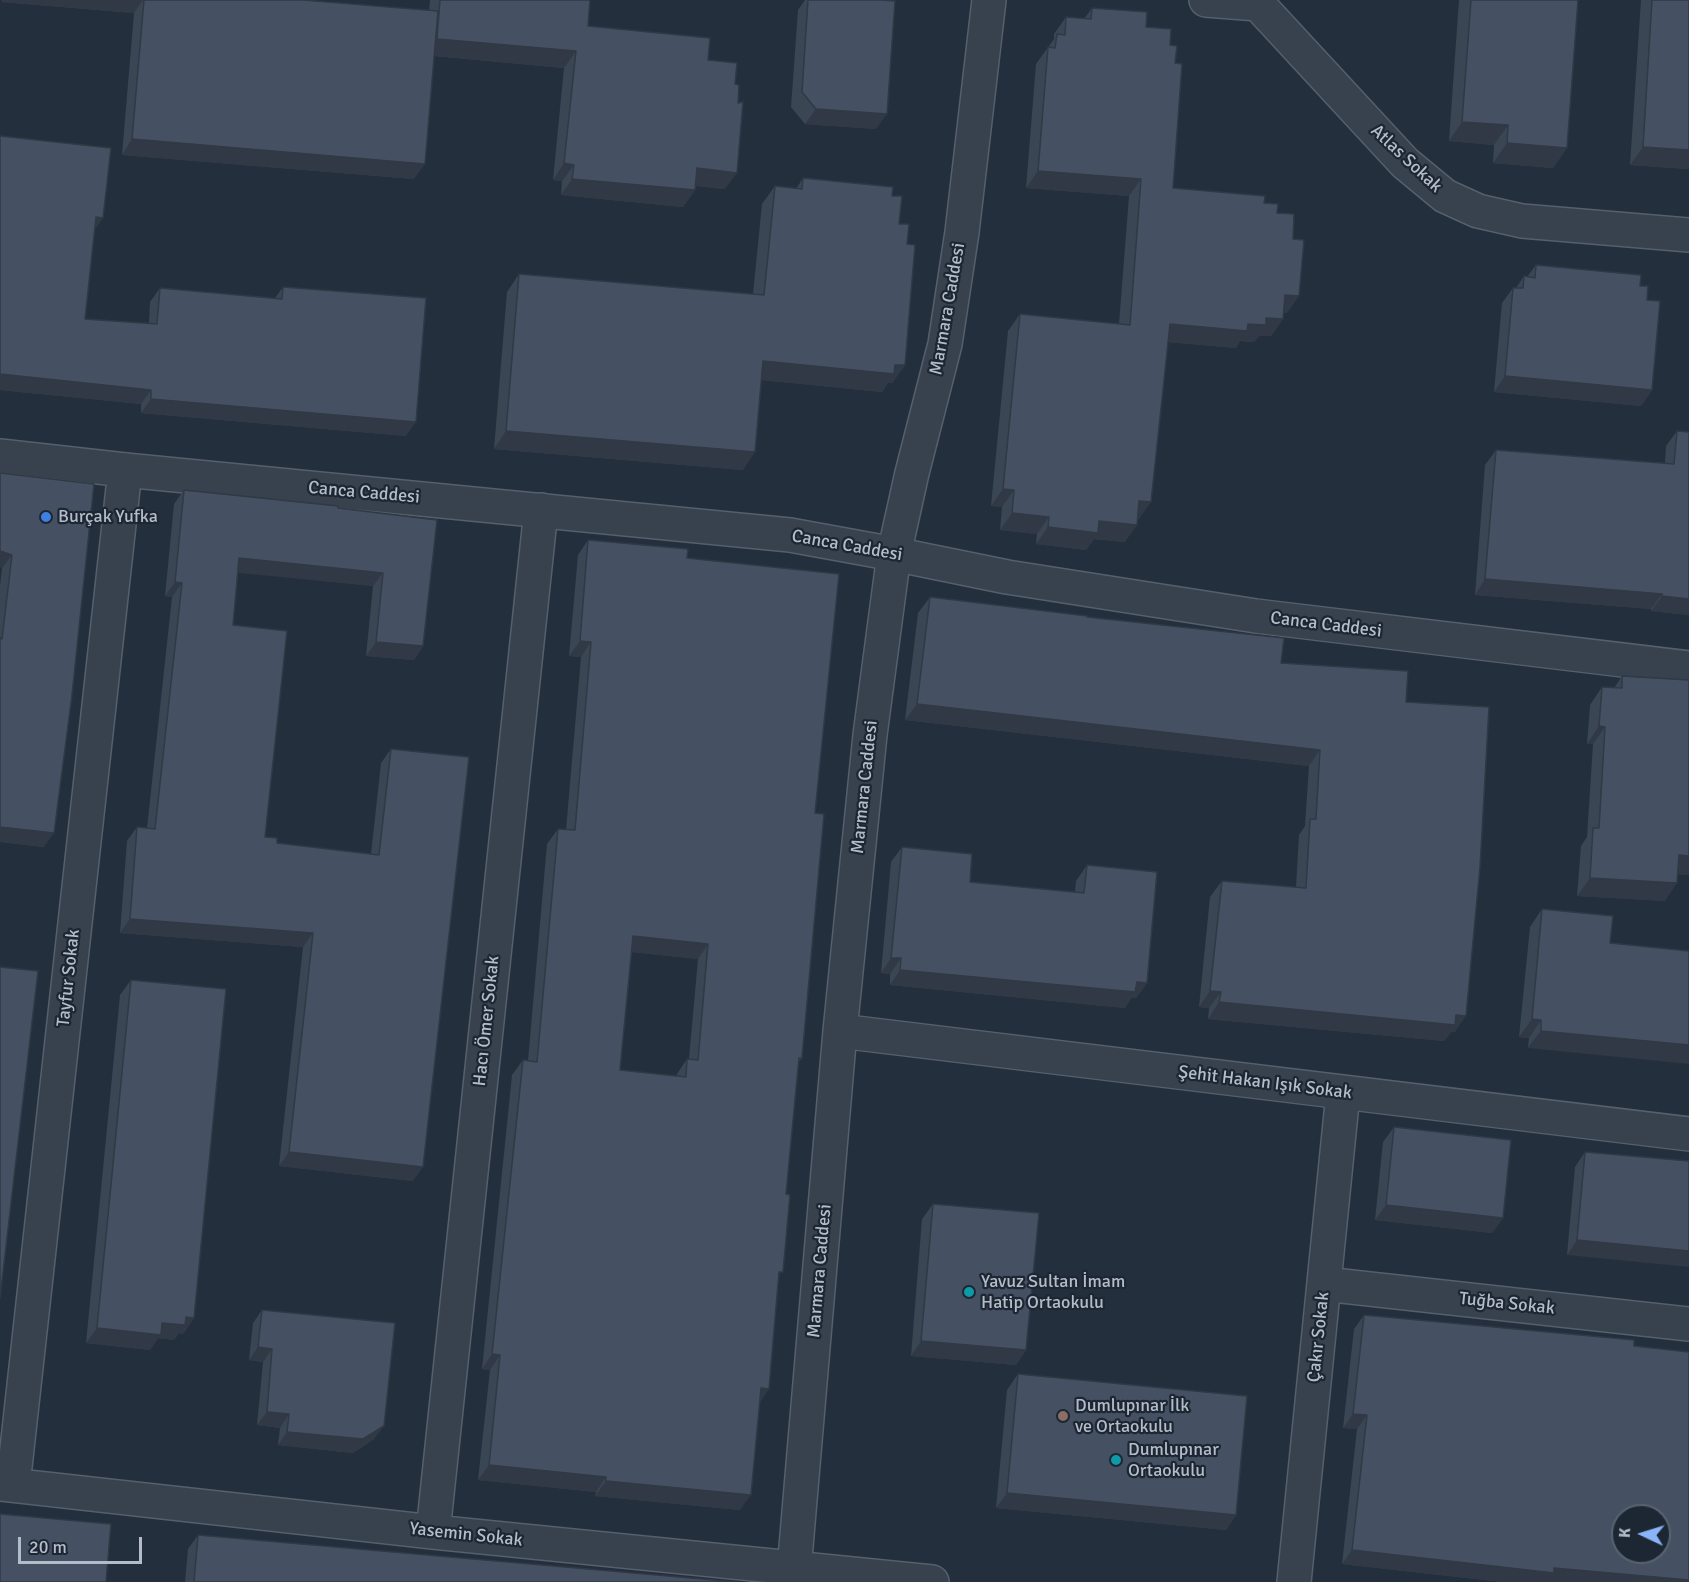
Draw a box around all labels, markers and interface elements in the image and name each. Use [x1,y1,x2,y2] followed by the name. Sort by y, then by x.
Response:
[1366,120,1446,198] street label: Atlas Sokak
[926,241,970,377] street label: Marmara Caddesi
[307,477,421,509] street label: Canca Caddesi
[58,506,158,528] place label: Burçak Yufka
[39,510,53,524] marker: Burçak Yufka
[790,526,904,566] street label: Canca Caddesi
[1269,607,1383,643] street label: Canca Caddesi
[847,719,883,855] street label: Marmara Caddesi
[53,928,85,1028] street label: Tayfur Sokak
[469,955,505,1087] street label: Hacı Ömer Sokak
[1177,1062,1353,1104] street label: Şehit Hakan Işık Sokak
[803,1203,837,1339] street label: Marmara Caddesi
[981,1271,1125,1314] place label: Yavuz Sultan İmam Hatip Ortaokulu
[962,1285,976,1299] marker: Yavuz Sultan İmam Hatip Ortaokulu
[1458,1288,1556,1320] street label: Tuğba Sokak
[1304,1291,1334,1383] street label: Çakır Sokak
[1075,1395,1189,1438] place label: Dumlupınar İlk ve Ortaokulu
[1056,1409,1070,1423] marker: Dumlupınar İlk ve Ortaokulu
[1128,1439,1219,1482] place label: Dumlupınar Ortaokulu
[1109,1453,1123,1467] marker: Dumlupınar Ortaokulu
[1611,1504,1671,1564] north arrow
[408,1518,524,1552] street label: Yasemin Sokak
[21,1525,146,1563] scale bar
[1615,1527,1635,1539] text: K
[29,1536,67,1558] text: 20 m

